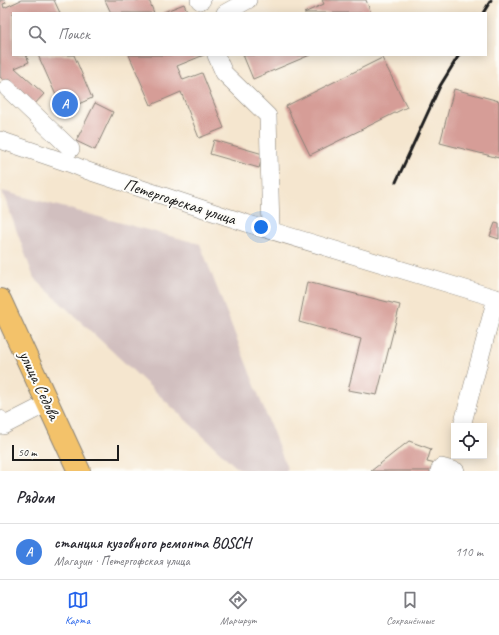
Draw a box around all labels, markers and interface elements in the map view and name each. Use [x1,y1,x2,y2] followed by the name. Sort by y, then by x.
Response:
[12,12,487,56] search box
[26,23,48,45] icon: search
[58,25,90,44] text: Поиск
[52,89,78,119] pin: A
[121,173,240,230] street label: Петергофская улица
[251,217,271,237] your location
[14,346,66,425] street label: улица Седова
[451,423,487,459] map controls
[451,423,487,459] button: locate
[12,443,119,462] scale bar
[18,445,37,459] text: 50 m
[16,487,54,508] text: Рядом
[54,534,250,553] text: станция кузовного ремонта BOSCH
[26,544,32,560] text: A
[455,544,483,560] text: 110 m
[54,553,190,569] text: Магазин · Петергофская улица
[65,589,90,627] tab: Карта
[220,589,256,627] tab: Маршрут
[386,589,434,627] tab: Сохранённые

